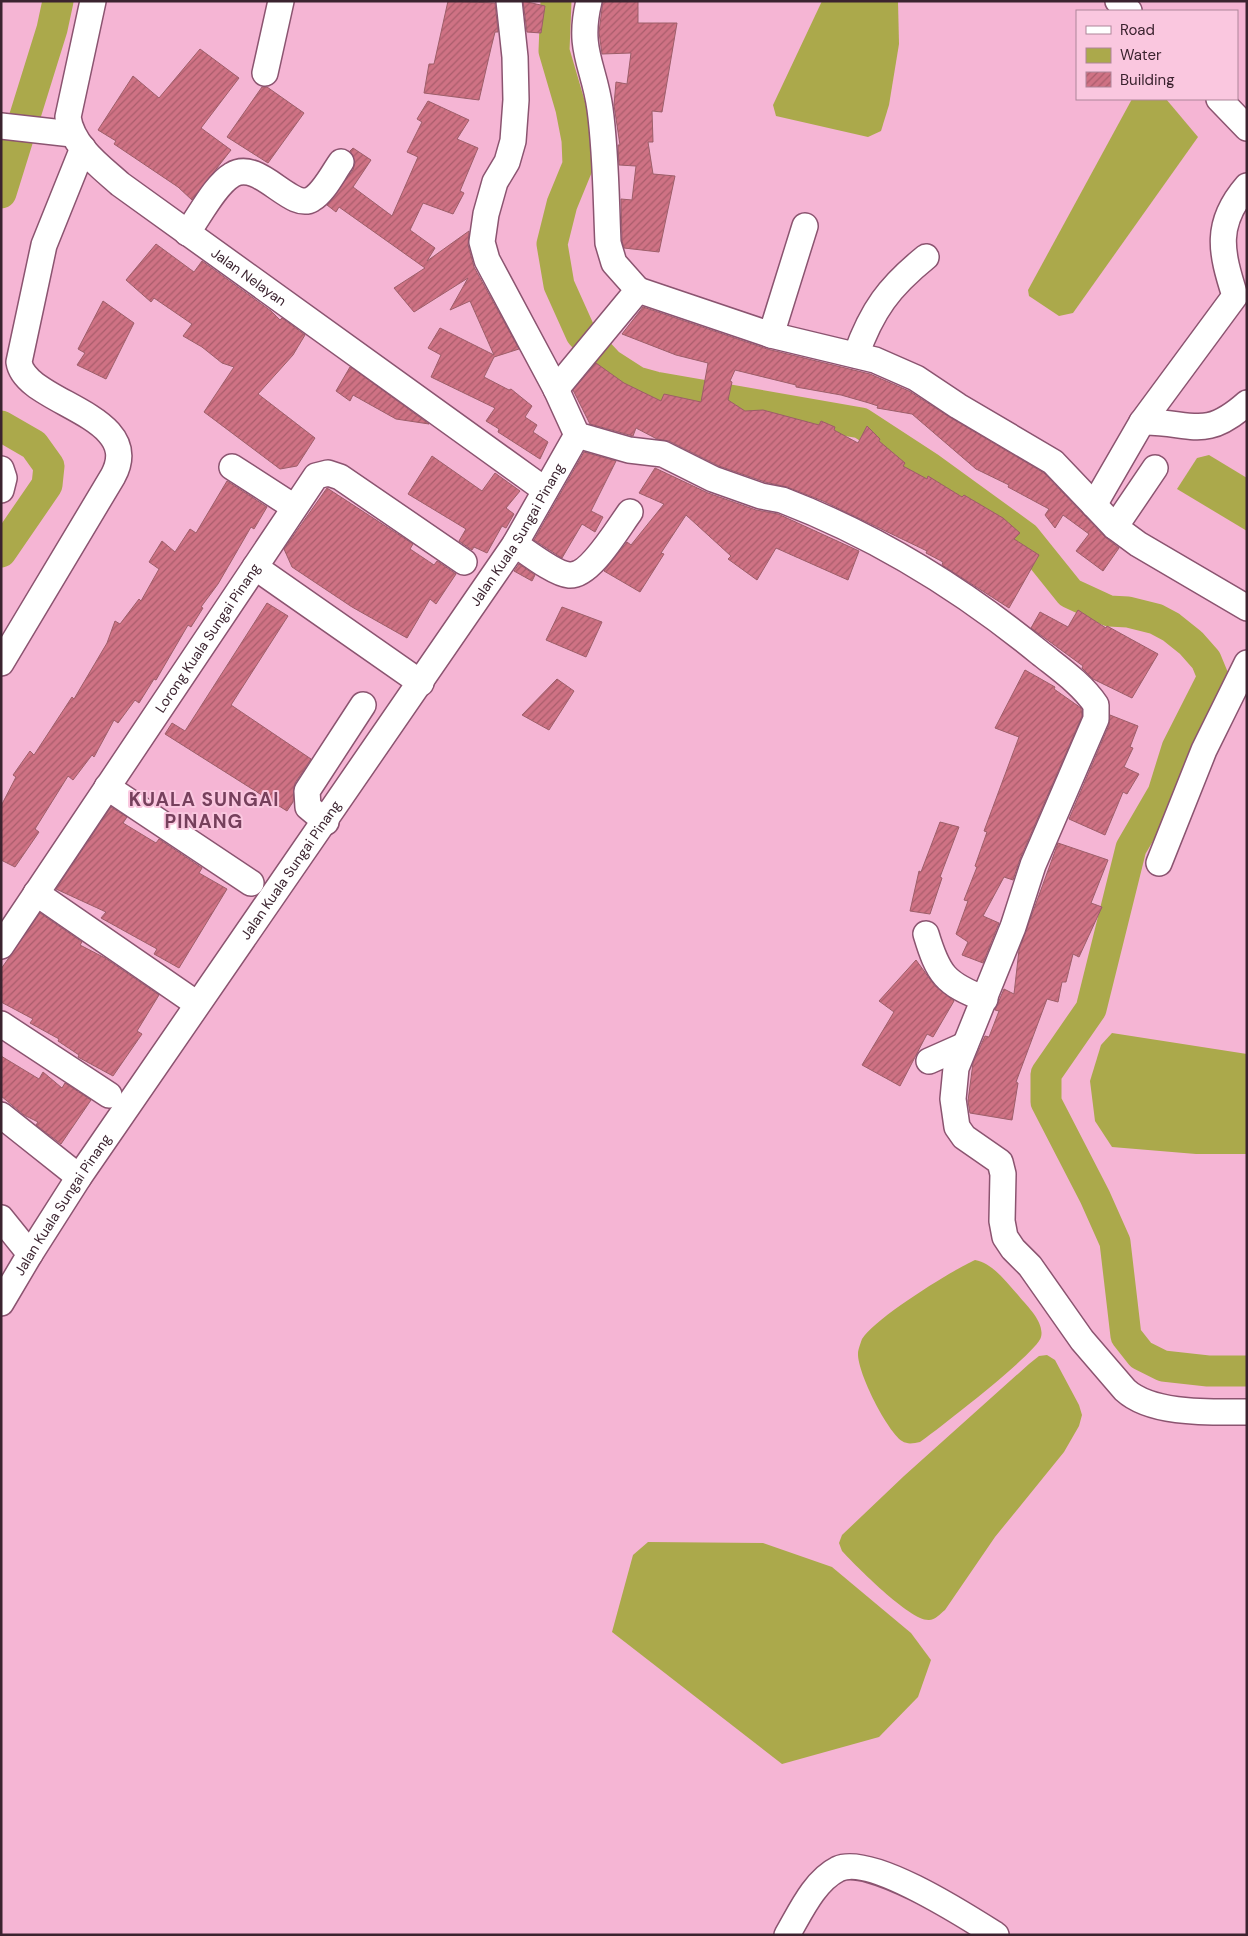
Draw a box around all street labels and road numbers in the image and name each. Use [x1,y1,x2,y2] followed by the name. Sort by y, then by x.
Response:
[208,244,290,310] street label: Jalan Nelayan
[466,460,568,610] street label: Jalan Kuala Sungai Pinang
[151,560,264,716] street label: Lorong Kuala Sungai Pinang
[236,797,345,943] street label: Jalan Kuala Sungai Pinang
[10,1130,115,1279] street label: Jalan Kuala Sungai Pinang

